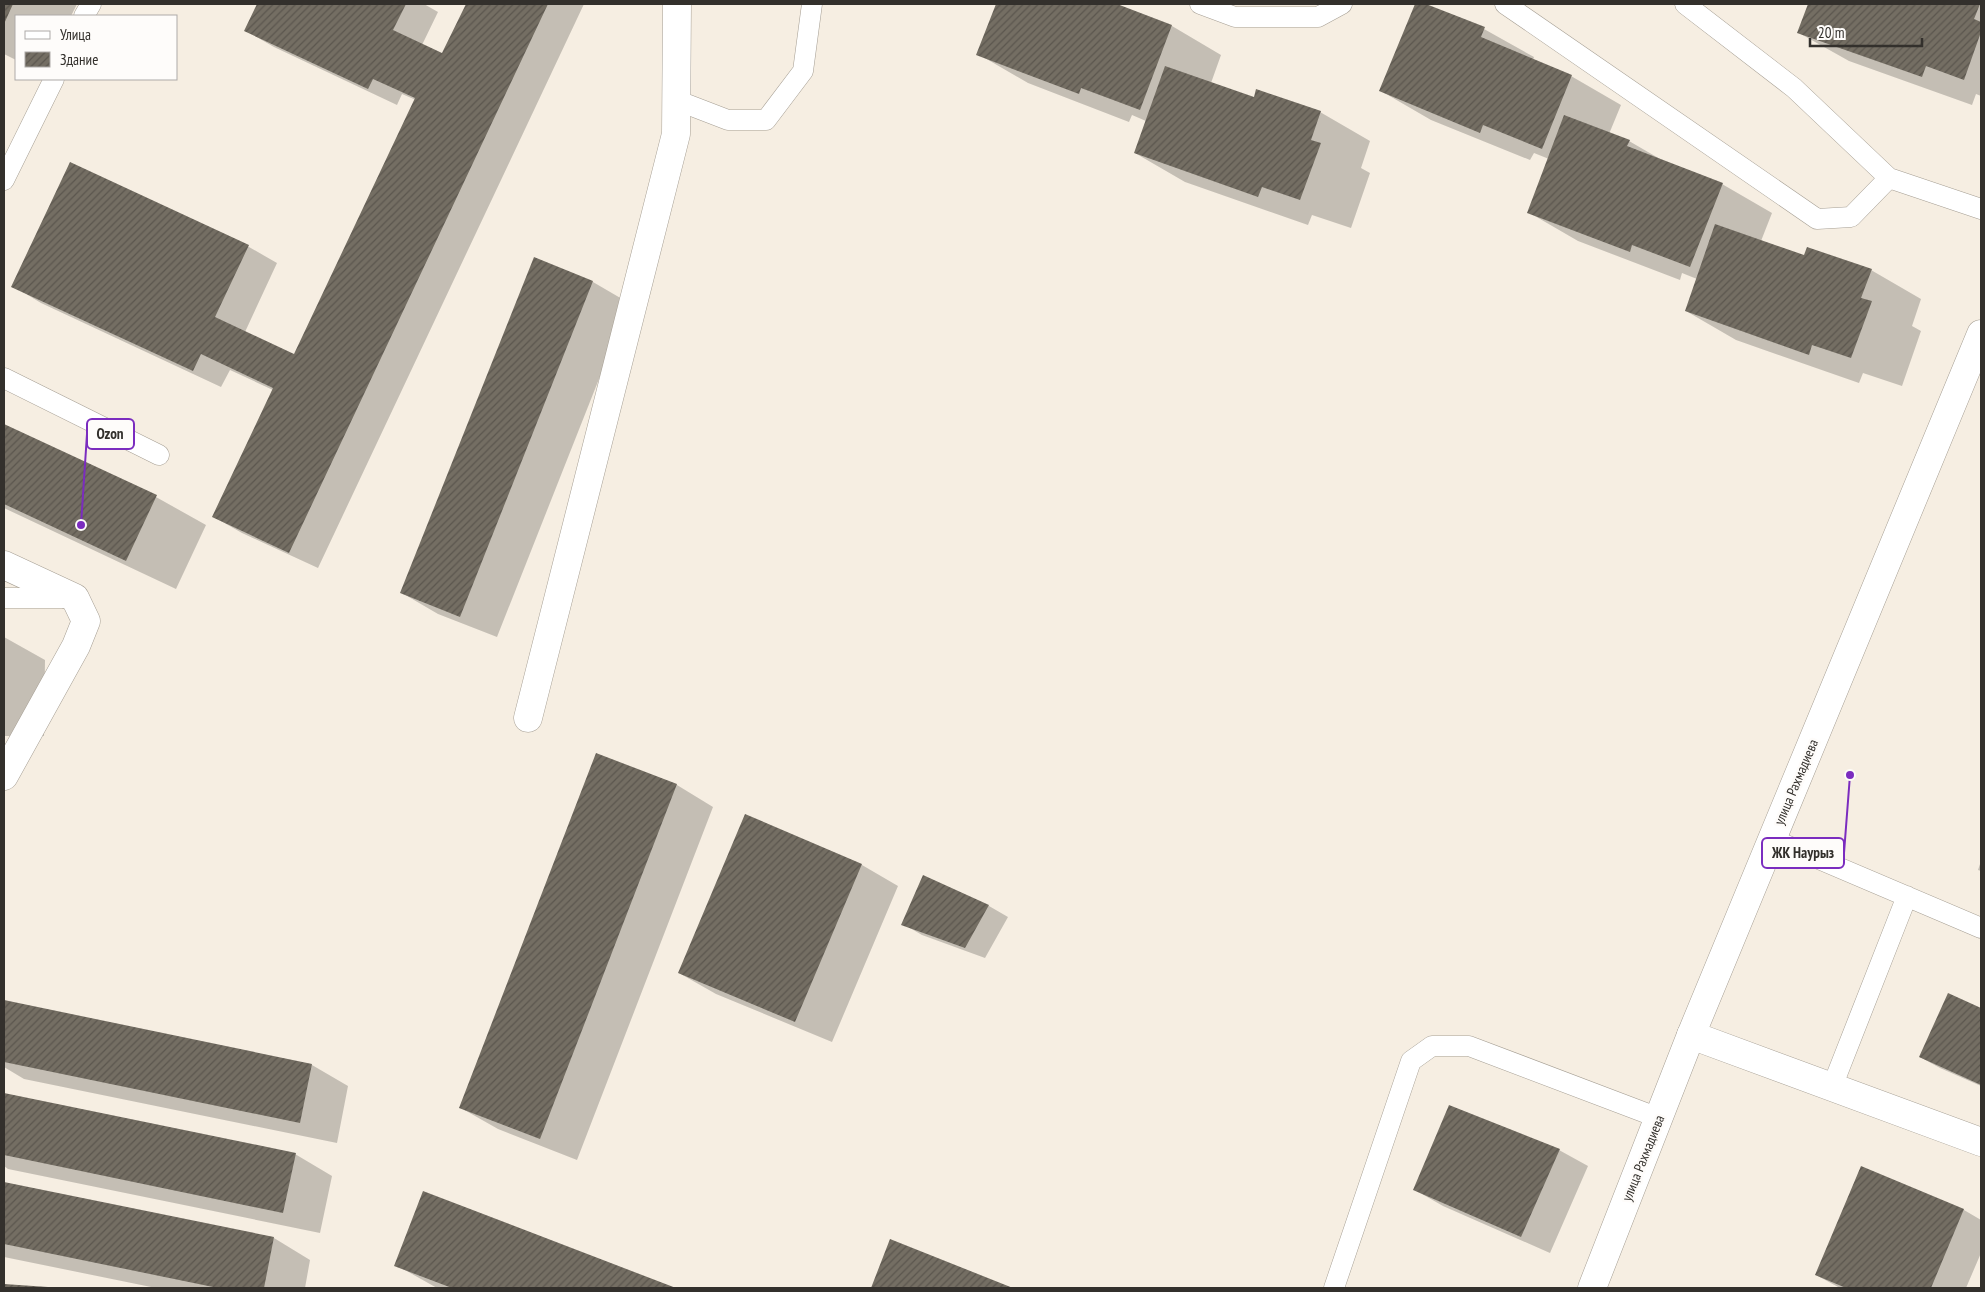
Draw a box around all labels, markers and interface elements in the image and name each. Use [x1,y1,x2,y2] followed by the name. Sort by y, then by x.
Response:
[15,15,178,80] legend
[1810,15,1922,47] scale bar
[1818,23,1844,42] text: 20 m
[60,25,91,44] text: Улица
[60,50,98,69] text: Здание
[87,419,134,449] callout: Ozon
[96,424,124,443] text: Ozon
[1770,736,1822,828] street label: улица Рахмадиева
[1762,838,1844,868] callout: ЖК Наурыз
[1771,843,1834,862] text: ЖК Наурыз
[1618,1112,1668,1204] street label: улица Рахмадиева

